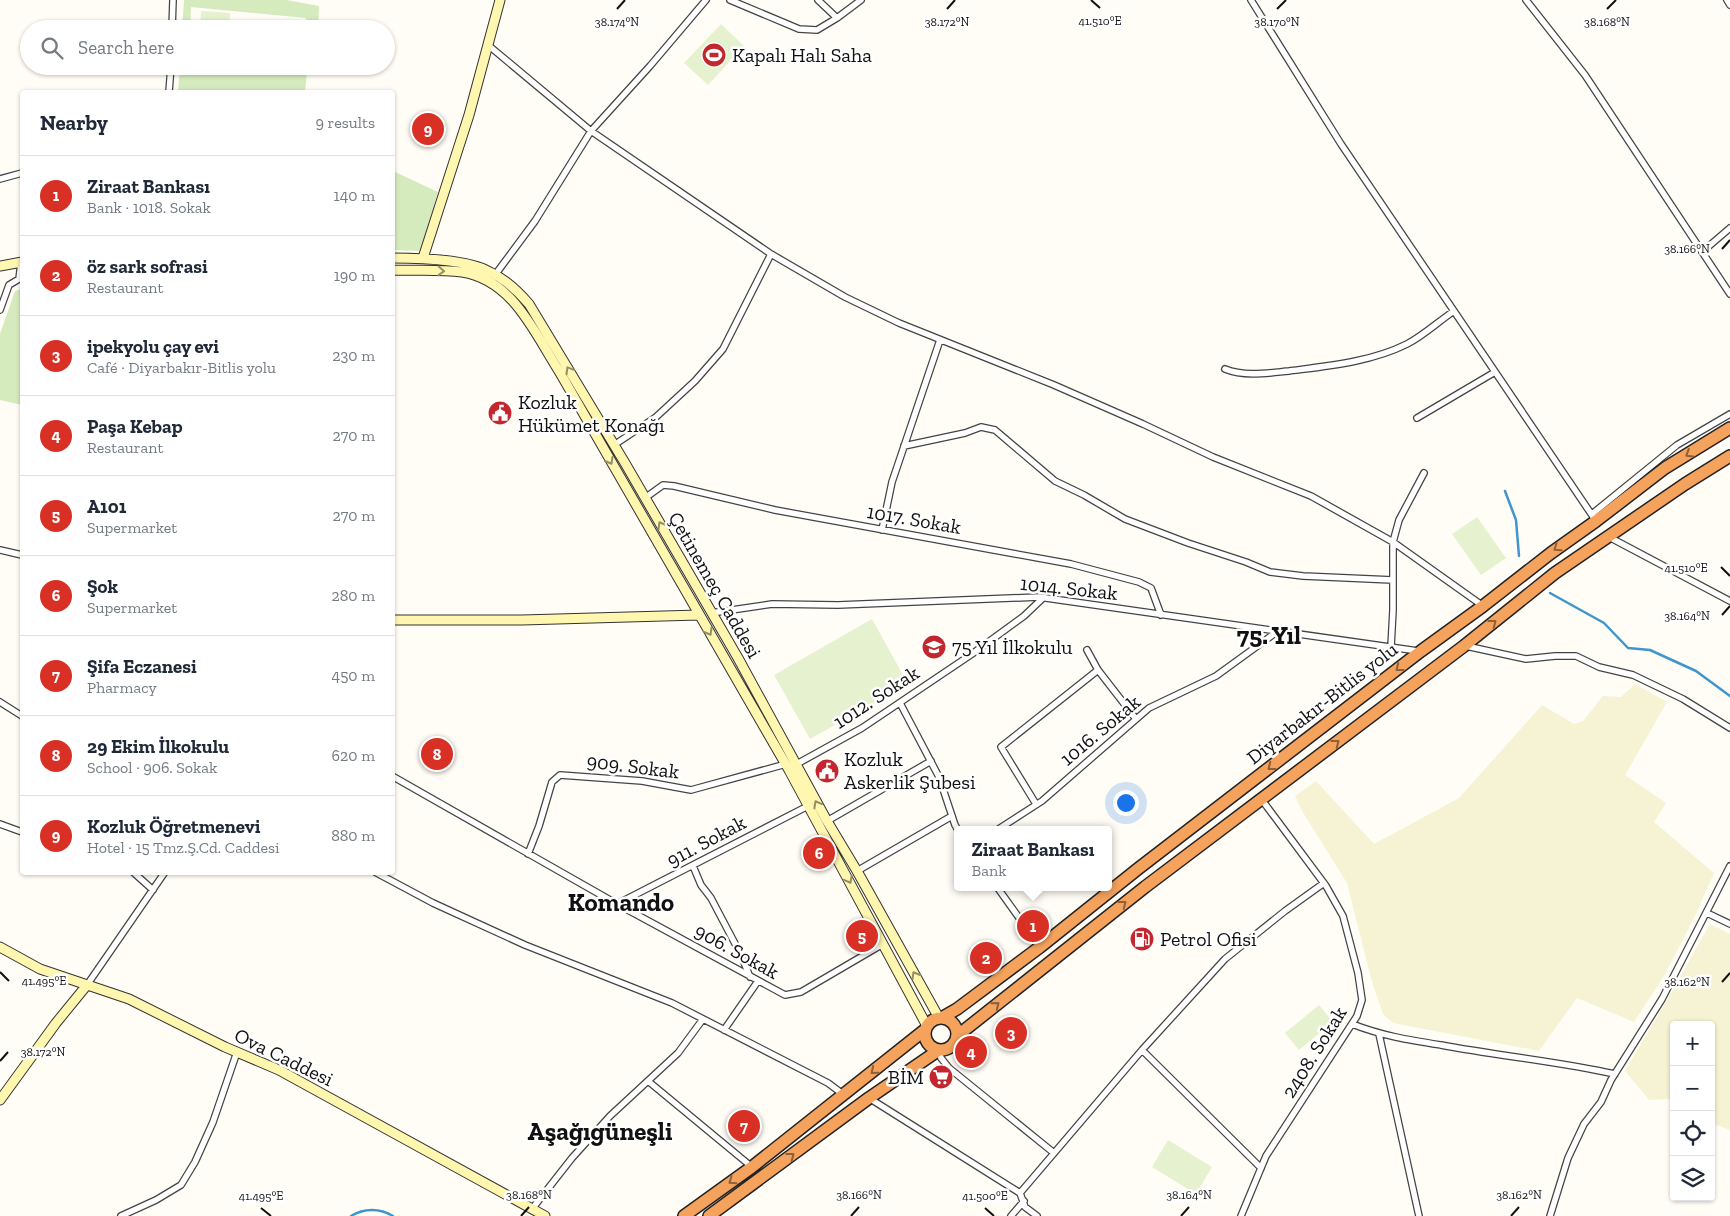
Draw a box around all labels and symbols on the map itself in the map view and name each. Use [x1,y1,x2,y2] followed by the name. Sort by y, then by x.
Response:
[1078,14,1122,28] text: 41.510°E
[595,15,639,29] text: 38.174°N
[925,15,969,29] text: 38.172°N
[1254,15,1300,29] text: 38.170°N
[1584,15,1630,29] text: 38.168°N
[701,42,727,68] sports icon: Kapalı Halı Saha
[732,43,872,67] place label: Kapalı Halı Saha
[412,110,444,148] pin: 9
[1664,242,1710,256] text: 38.166°N
[437,266,445,277] one-way arrow
[565,366,575,375] one-way arrow
[518,390,665,437] place label: Kozluk Hükümet Konağı
[487,400,513,426] public building icon: Kozluk Hükümet Konağı
[1685,447,1694,457] one-way arrow
[604,455,614,464] one-way arrow
[865,499,964,539] street label: 1017. Sokak
[663,508,767,663] street label: Çetinemeç Caddesi
[657,521,667,530] one-way arrow
[1553,542,1563,551] one-way arrow
[1664,561,1708,575] text: 41.510°E
[1019,571,1120,605] street label: 1014. Sokak
[1664,609,1710,623] text: 38.164°N
[1237,620,1301,650] district label: 75. Yıl
[1487,620,1496,628] one-way arrow
[703,626,713,635] one-way arrow
[921,634,947,660] school or university icon: 75 Yıl İlkokulu
[952,635,1072,659] place label: 75 Yıl İlkokulu
[1242,637,1402,769] street label: Diyarbakır-Bitlis yolu
[829,660,924,734] street label: 1012. Sokak
[1396,662,1405,670] one-way arrow
[1055,689,1145,770] street label: 1016. Sokak
[421,735,453,773] pin: 8
[1330,740,1340,749] one-way arrow
[844,747,976,794] place label: Kozluk Askerlik Şubesi
[585,748,681,784] street label: 909. Sokak
[814,758,840,784] public building icon: Kozluk Askerlik Şubesi
[1268,761,1277,769] one-way arrow
[1113,790,1139,816] your location
[813,800,823,809] one-way arrow
[662,810,750,872] street label: 911. Sokak
[803,834,835,872] pin: 6
[842,875,852,884] one-way arrow
[568,887,674,917] district label: Komando
[1117,902,1126,910] one-way arrow
[1017,907,1049,945] pin: 1
[846,917,878,955] pin: 5
[691,918,784,984] street label: 906. Sokak
[1129,926,1155,952] fuel station icon: Petrol Ofisi
[1160,927,1257,951] place label: Petrol Ofisi
[970,939,1002,977] pin: 2
[911,972,921,981] one-way arrow
[22,974,66,988] text: 41.495°E
[1664,975,1710,989] text: 38.162°N
[1276,1001,1352,1102] street label: 2408. Sokak
[990,1002,999,1011] one-way arrow
[995,1014,1027,1052] pin: 3
[231,1023,338,1091] street label: Ova Caddesi
[955,1033,987,1071] pin: 4
[21,1045,65,1059] text: 38.172°N
[928,1064,954,1090] supermarket icon: BİM
[871,1065,880,1073] one-way arrow
[888,1065,924,1089] place label: BİM
[728,1107,760,1145] pin: 7
[528,1116,673,1146] district label: Aşağıgüneşli
[785,1153,795,1162] one-way arrow
[728,1175,738,1184] one-way arrow
[506,1188,552,1202] text: 38.168°N
[836,1188,882,1202] text: 38.166°N
[1166,1188,1212,1202] text: 38.164°N
[1496,1188,1542,1202] text: 38.162°N
[239,1189,283,1203] text: 41.495°E
[962,1189,1008,1203] text: 41.500°E

